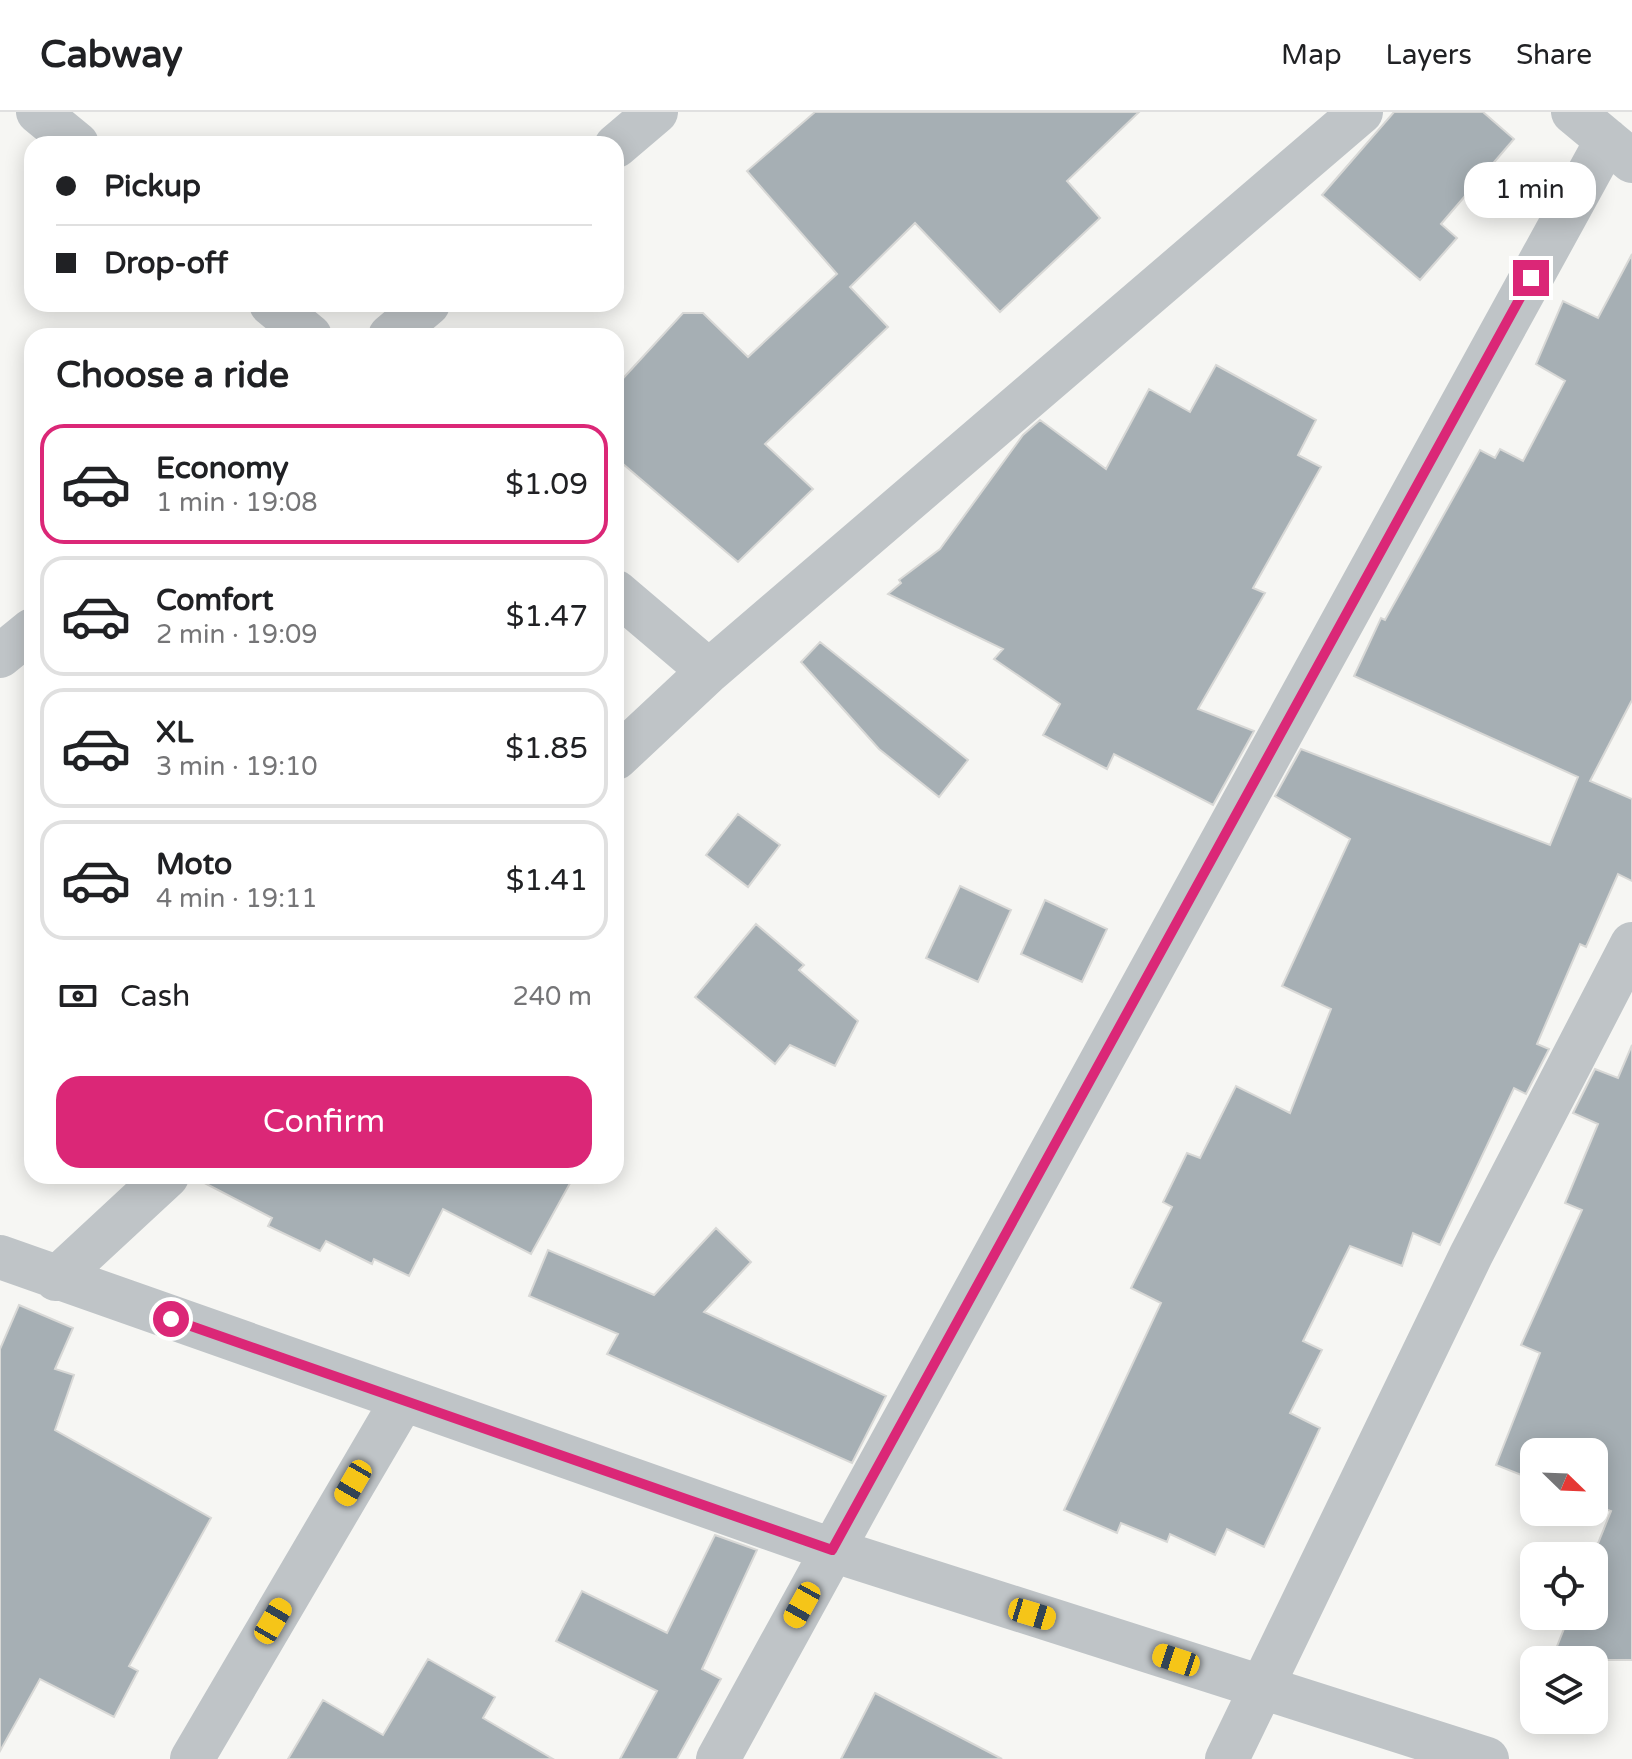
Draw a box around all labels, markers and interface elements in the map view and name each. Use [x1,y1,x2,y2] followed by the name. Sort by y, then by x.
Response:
[40,32,183,78] text: Cabway
[1281,38,1342,72] text: Map
[1386,38,1472,72] text: Layers
[1516,38,1592,72] text: Share
[1465,162,1597,218] callout: 1 min
[104,168,201,205] text: Pickup
[1495,174,1565,205] text: 1 min
[104,245,228,282] text: Drop-off
[1513,260,1549,296] route end
[56,354,289,397] text: Choose a ride
[60,448,132,520] icon: car
[156,450,289,487] text: Economy
[505,466,588,503] text: $1.09
[156,487,318,518] text: 1 min · 19:08
[60,580,132,652] icon: car
[156,582,274,619] text: Comfort
[506,598,588,635] text: $1.47
[156,619,318,650] text: 2 min · 19:09
[60,712,132,784] icon: car
[156,714,193,751] text: XL
[505,730,588,767] text: $1.85
[156,751,318,782] text: 3 min · 19:10
[60,844,132,916] icon: car
[156,846,232,883] text: Moto
[506,862,588,899] text: $1.41
[156,883,318,914] text: 4 min · 19:11
[56,974,100,1018] icon: cash
[120,978,190,1015] text: Cash
[512,981,592,1012] text: 240 m
[56,1076,592,1168] button: Confirm
[153,1301,189,1337] route start
[1520,1438,1608,1526] north arrow
[1520,1438,1608,1734] map controls
[331,1456,375,1510] car
[1520,1542,1608,1630] button: locate
[780,1578,824,1632] car
[251,1594,295,1648] car
[1006,1596,1058,1632] car
[1149,1641,1203,1679] car
[1520,1646,1608,1734] button: layers

